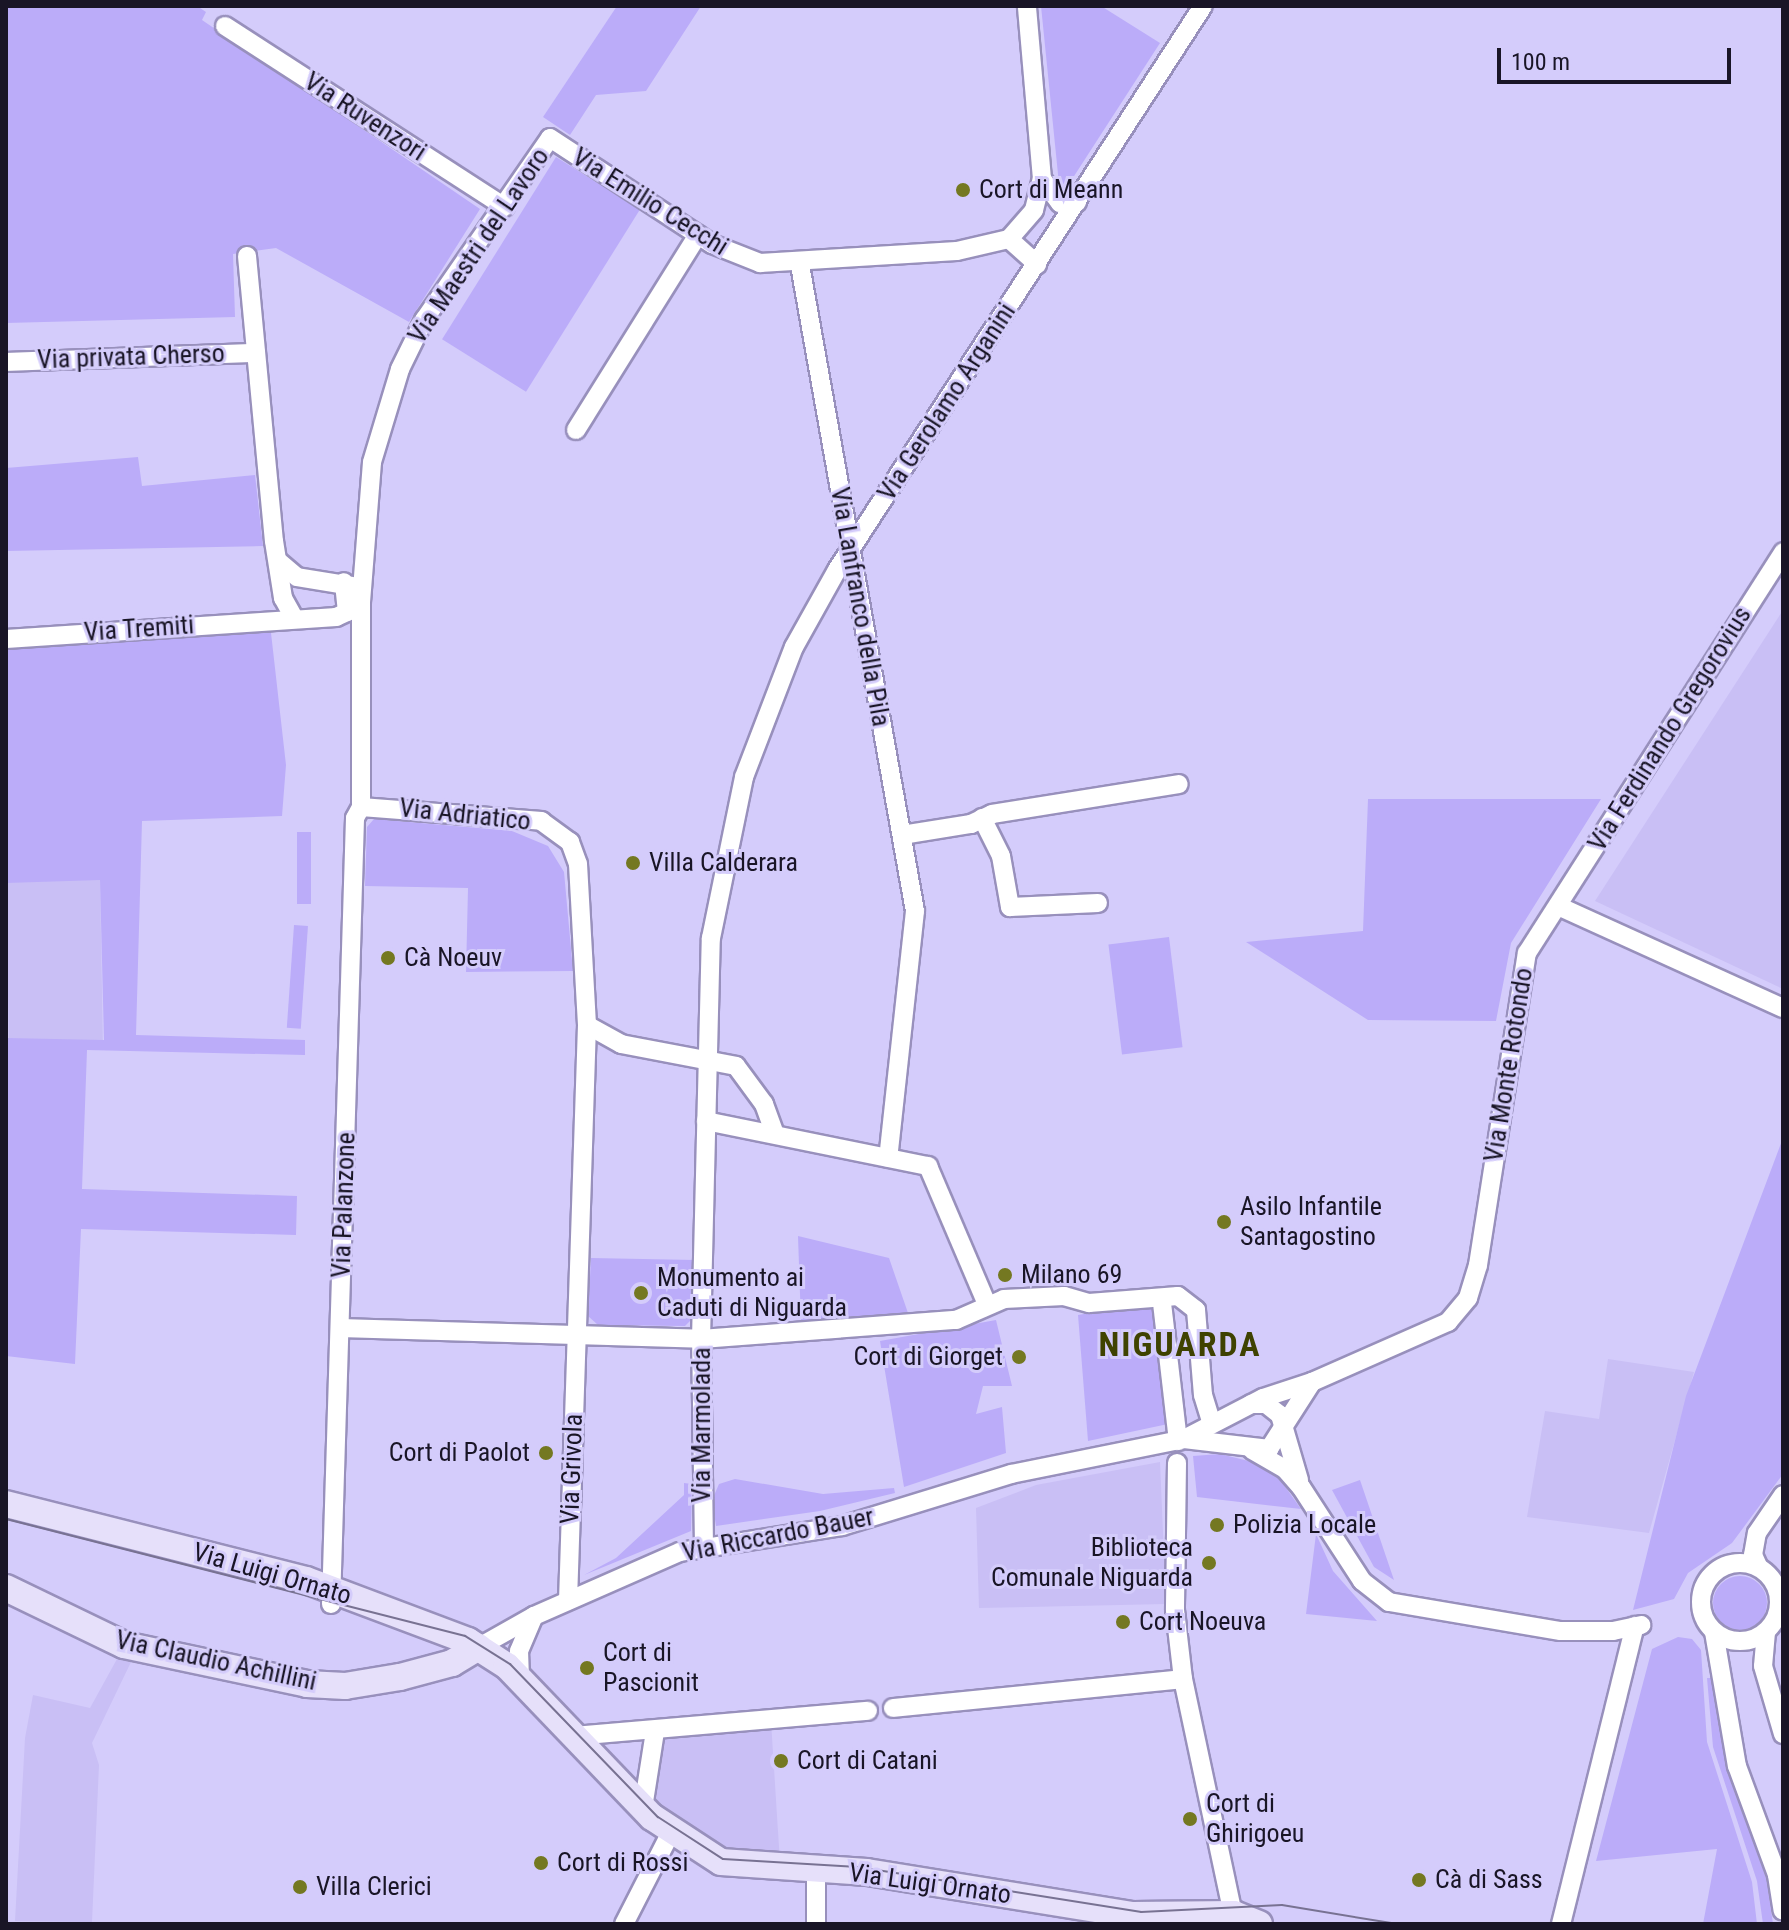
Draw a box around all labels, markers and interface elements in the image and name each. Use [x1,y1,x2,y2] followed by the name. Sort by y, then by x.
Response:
[1501,32,1735,82] scale bar
[1511,48,1570,76] text: 100 m
[298,66,432,168] street label: Via Ruvenzori
[402,142,556,350] street label: Via Maestri del Lavoro
[566,142,734,262] street label: Via Emilio Cecchi
[979,174,1123,206] place label: Cort di Meann
[954,181,972,199] marker: Cort di Meann
[871,297,1023,507] street label: Via Gerolamo Arganini
[37,338,225,376] street label: Via privata Cherso
[824,485,896,729] street label: Via Lanfranco della Pila
[1582,601,1758,857] street label: Via Ferdinando Gregorovius
[83,610,195,648] street label: Via Tremiti
[398,793,532,837] street label: Via Adriatico
[649,847,798,879] place label: Villa Calderara
[624,854,642,872] marker: Villa Calderara
[404,942,502,974] place label: Cà Noeuv
[379,949,397,967] marker: Cà Noeuv
[1478,966,1540,1164] street label: Via Monte Rotondo
[326,1132,362,1278] street label: Via Palanzone
[1240,1191,1382,1252] place label: Asilo Infantile Santagostino
[1215,1213,1233,1231] marker: Asilo Infantile Santagostino
[1021,1259,1122,1291] place label: Milano 69
[657,1262,847,1324] place label: Monumento ai Caduti di Niguarda
[996,1266,1014,1284] marker: Milano 69
[632,1284,650,1302] marker: Monumento ai Caduti di Niguarda
[1098,1325,1262,1365] district label: NIGUARDA
[853,1341,1003,1373] place label: Cort di Giorget
[686,1347,718,1503] street label: Via Marmolada
[1010,1348,1028,1366] marker: Cort di Giorget
[554,1413,590,1525] street label: Via Grivola
[389,1437,530,1469] place label: Cort di Paolot
[537,1444,555,1462] marker: Cort di Paolot
[680,1501,876,1569] street label: Via Riccardo Bauer
[1233,1509,1376,1541] place label: Polizia Locale
[1208,1516,1226,1534] marker: Polizia Locale
[991,1532,1193,1594] place label: Biblioteca Comunale Niguarda
[189,1537,355,1611] street label: Via Luigi Ornato
[1200,1554,1218,1572] marker: Biblioteca Comunale Niguarda
[1139,1606,1266,1638] place label: Cort Noeuva
[1114,1613,1132,1631] marker: Cort Noeuva
[113,1624,319,1698] street label: Via Claudio Achillini
[603,1637,699,1698] place label: Cort di Pascionit
[578,1659,596,1677] marker: Cort di Pascionit
[797,1745,938,1777] place label: Cort di Catani
[772,1752,790,1770] marker: Cort di Catani
[1206,1788,1304,1850] place label: Cort di Ghirigoeu
[1181,1810,1199,1828] marker: Cort di Ghirigoeu
[557,1847,688,1879] place label: Cort di Rossi
[532,1854,550,1872] marker: Cort di Rossi
[847,1857,1013,1911] street label: Via Luigi Ornato
[1435,1864,1543,1896] place label: Cà di Sass
[316,1871,432,1903] place label: Villa Clerici
[1410,1871,1428,1889] marker: Cà di Sass
[291,1878,309,1896] marker: Villa Clerici

